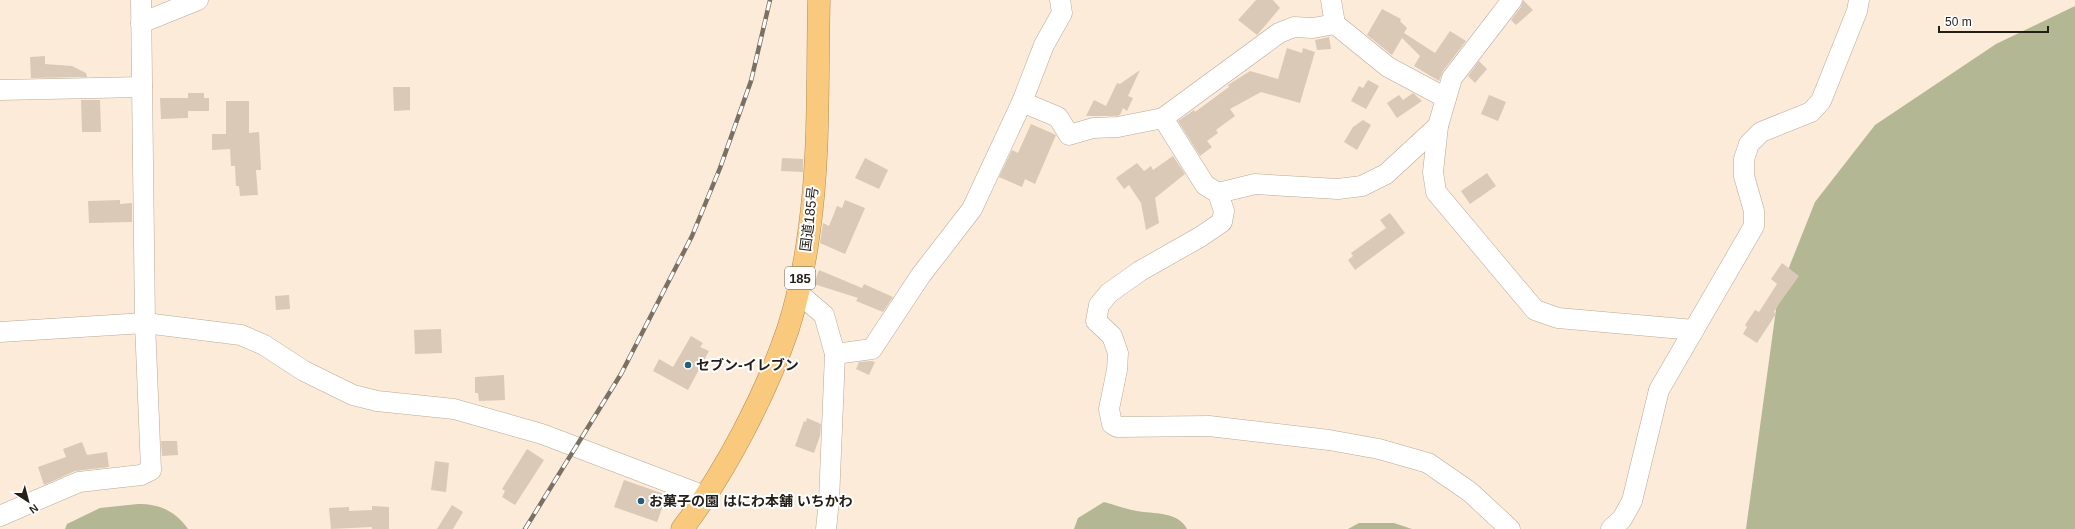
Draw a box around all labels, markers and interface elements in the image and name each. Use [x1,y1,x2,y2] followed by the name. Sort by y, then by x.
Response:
[1939,8,2048,34] scale bar
[1945,15,1972,29] text: 50 m
[797,186,821,252] street label: 国道185号
[785,267,815,289] road number: 185
[696,357,799,373] place label: セブン-イレブン
[683,360,693,370] marker: セブン-イレブン
[8,481,48,521] north arrow
[649,493,853,509] place label: お菓子の園 はにわ本舗 いちかわ
[636,496,646,506] marker: お菓子の園 はにわ本舗 いちかわ
[27,502,41,516] text: N

